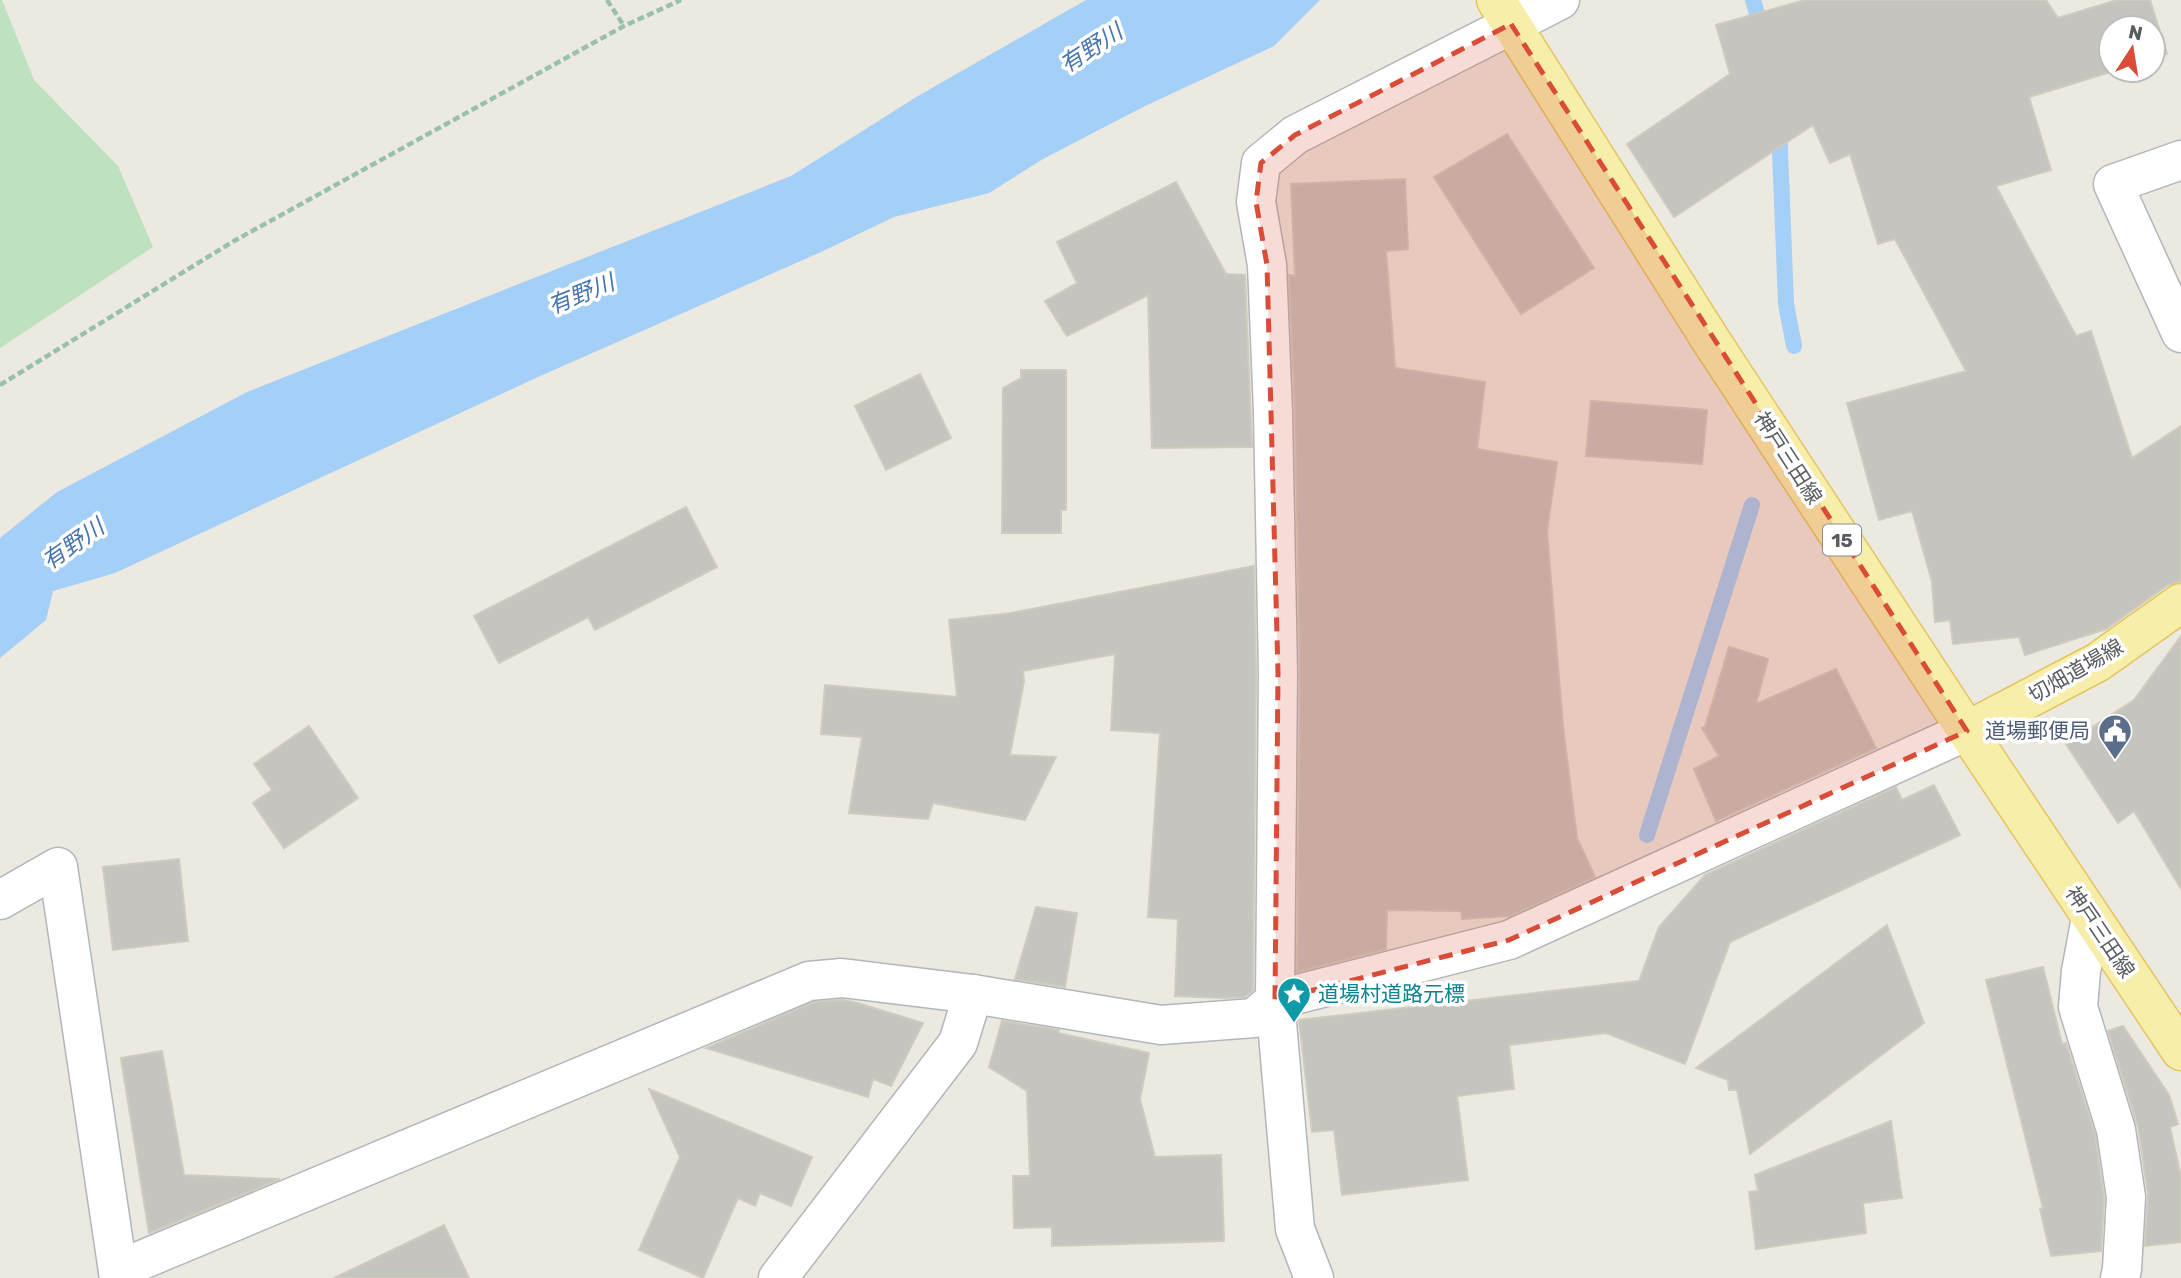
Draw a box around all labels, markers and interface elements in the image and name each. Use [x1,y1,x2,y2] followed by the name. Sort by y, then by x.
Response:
[2097,14,2167,84] north arrow
[1054,16,1130,79] water label: 有野川
[2126,20,2145,46] text: N
[544,267,621,320] water label: 有野川
[1749,407,1827,509] street label: 神戸三田線
[37,511,112,575] water label: 有野川
[1823,524,1861,555] road number: 15
[2024,633,2127,708] street label: 切畑道場線
[2096,712,2134,761] public building icon: 道場郵便局
[1985,718,2090,743] place label: 道場郵便局
[2061,881,2140,982] street label: 神戸三田線
[1275,975,1313,1024] place icon: 道場村道路元標
[1318,981,1465,1006] place label: 道場村道路元標

